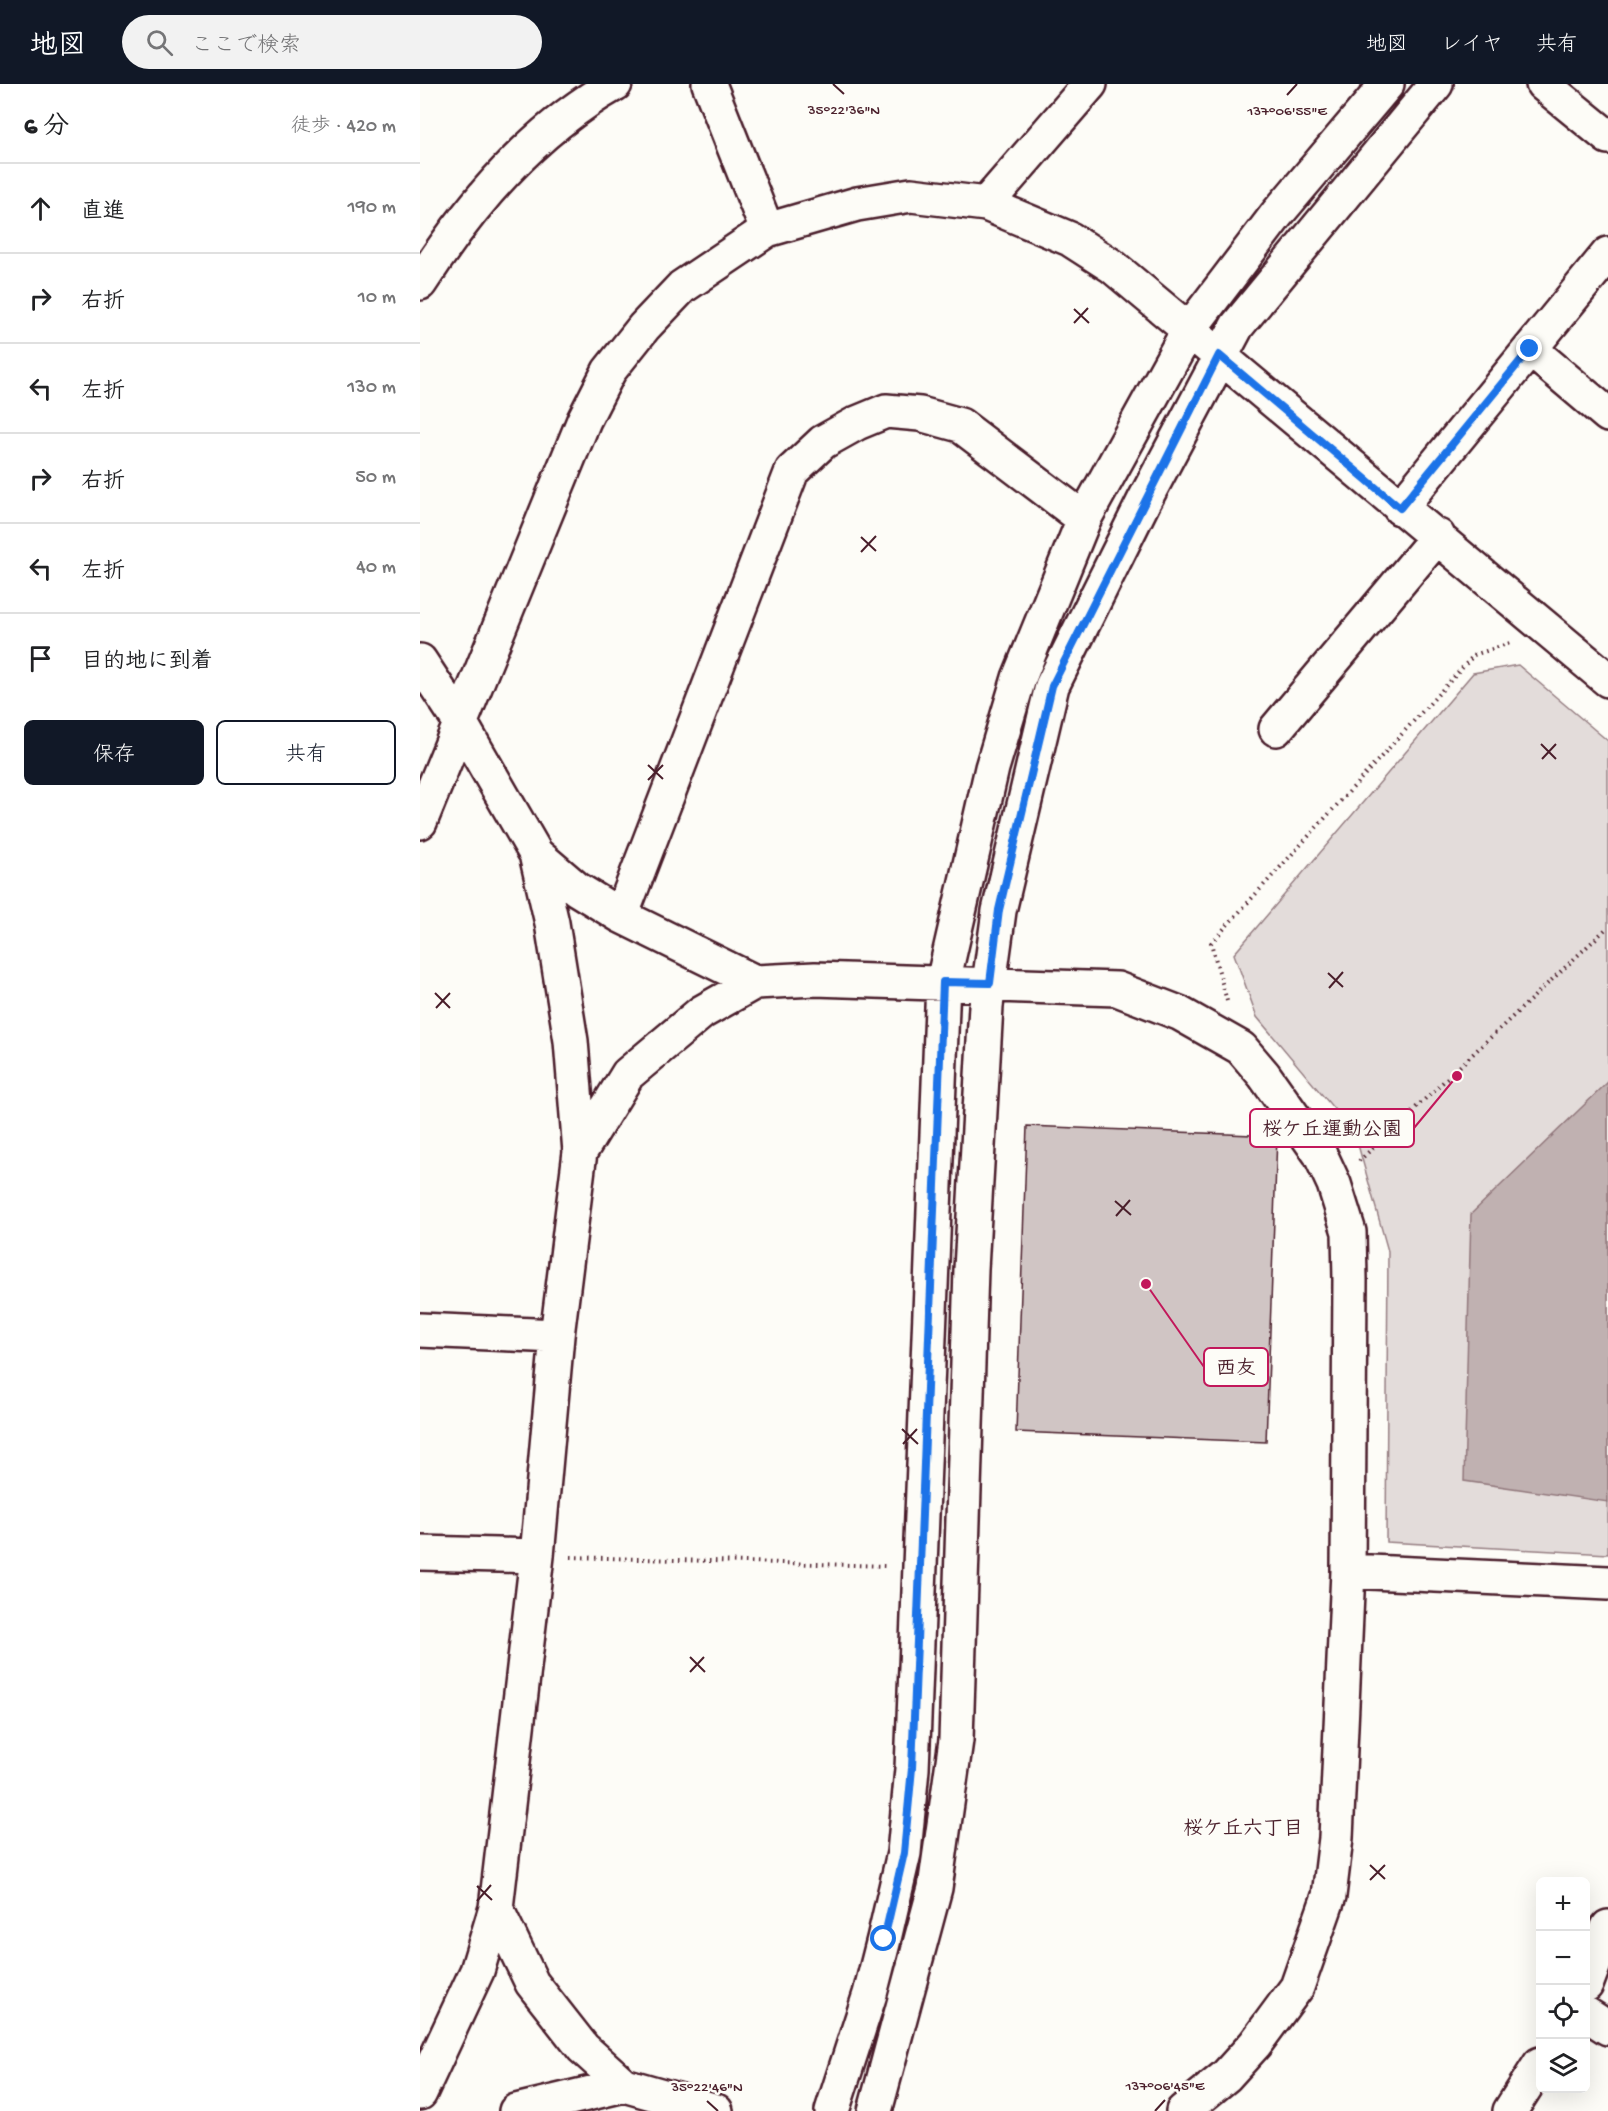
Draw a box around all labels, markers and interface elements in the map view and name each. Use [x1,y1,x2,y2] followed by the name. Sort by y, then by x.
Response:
[122,15,542,69] search box
[143,26,176,59] icon: search
[30,31,86,64] text: 地図
[191,34,301,60] text: ここで検索
[1366,34,1408,59] text: 地図
[1441,34,1503,59] text: レイヤ
[1536,34,1578,59] text: 共有
[807,102,880,120] text: 35°22'36"N
[1246,103,1327,121] text: 137°06'55"E
[24,113,69,144] text: 6 分
[291,116,396,139] text: 徒歩 · 420 m
[24,192,57,225] icon: ahead
[348,197,396,220] text: 190 m
[81,200,125,226] text: 直進
[24,282,57,315] icon: right
[358,287,396,310] text: 10 m
[81,290,125,316] text: 右折
[1516,335,1542,361] route end
[24,372,57,405] icon: left
[347,377,396,400] text: 130 m
[81,380,125,406] text: 左折
[24,462,57,495] icon: right
[355,467,396,490] text: 50 m
[81,470,125,496] text: 右折
[24,552,57,585] icon: left
[356,557,396,580] text: 40 m
[81,560,125,586] text: 左折
[24,642,57,675] icon: arrive
[81,650,213,676] text: 目的地に到着
[24,720,204,785] button: 保存
[216,720,396,785] button: 共有
[1250,1109,1414,1147] callout: 桜ケ丘運動公園
[1262,1118,1402,1143] text: 桜ケ丘運動公園
[1204,1348,1268,1386] callout: 西友
[1216,1357,1256,1382] text: 西友
[1183,1818,1303,1842] district label: 桜ケ丘六丁目
[1536,1877,1590,2093] map controls
[1536,1877,1590,1931] button: +
[870,1925,896,1951] route start
[1536,1931,1590,1985] button: −
[1536,1985,1590,2039] button: locate
[1536,2039,1590,2093] button: layers
[1125,2078,1205,2096] text: 137°06'45"E
[670,2079,743,2097] text: 35°22'46"N

